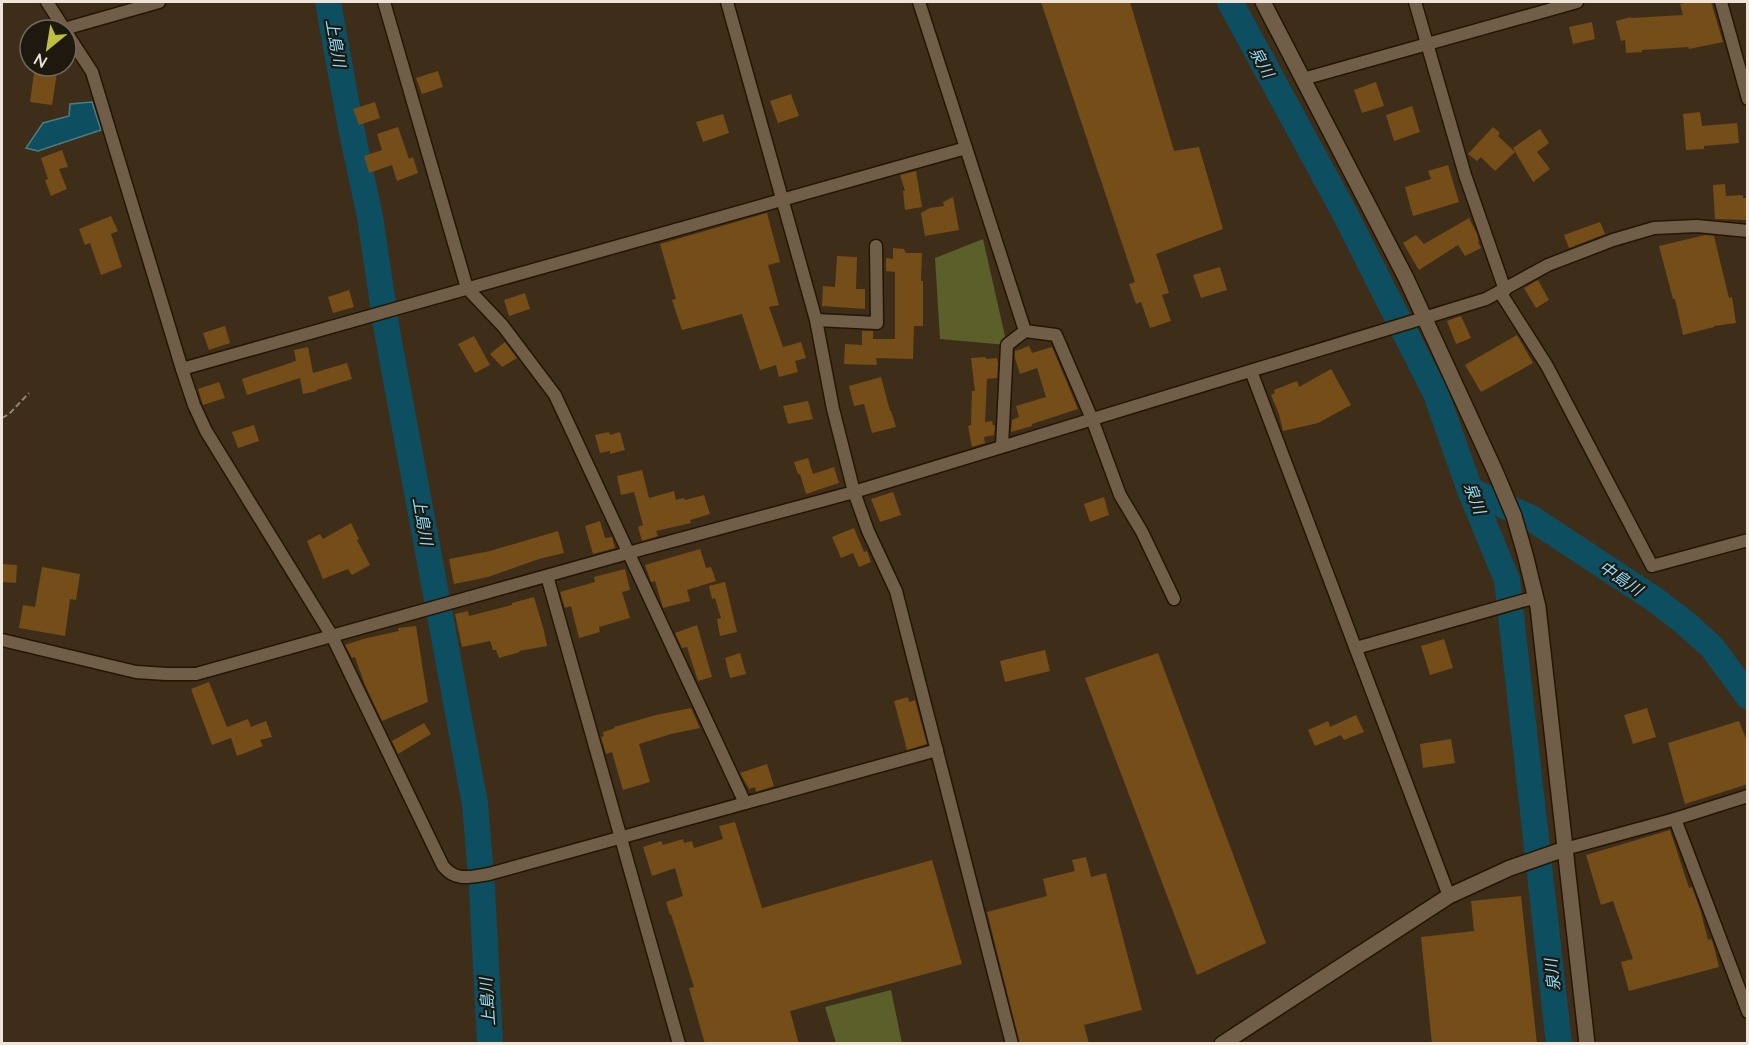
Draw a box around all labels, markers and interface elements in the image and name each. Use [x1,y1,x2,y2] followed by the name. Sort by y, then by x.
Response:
[18,18,78,78] north arrow
[323,18,350,70] water label: 上島川
[1246,43,1279,82] water label: 泉川
[30,50,50,73] text: N
[1461,479,1491,518] water label: 泉川
[410,496,437,548] water label: 上島川
[1596,556,1648,600] water label: 中島川
[1540,956,1563,992] water label: 泉川
[475,975,498,1027] water label: 上島川

